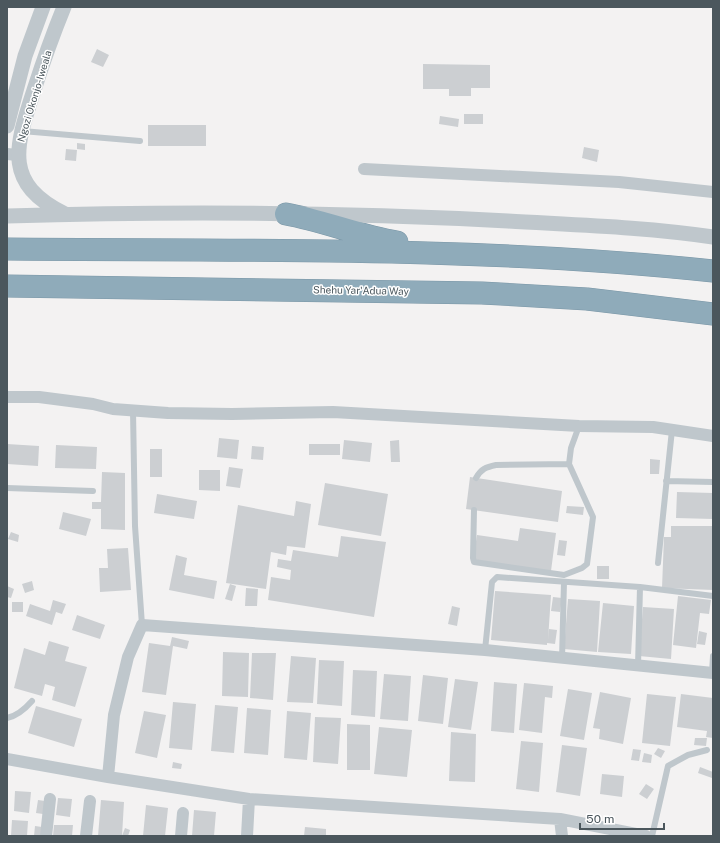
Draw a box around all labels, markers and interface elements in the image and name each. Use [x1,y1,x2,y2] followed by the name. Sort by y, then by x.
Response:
[14,49,54,143] street label: Ngozi Okonjo-Iweala
[313,283,410,297] street label: Shehu Yar'Adua Way
[580,805,664,831] scale bar
[586,812,614,826] text: 50 m

